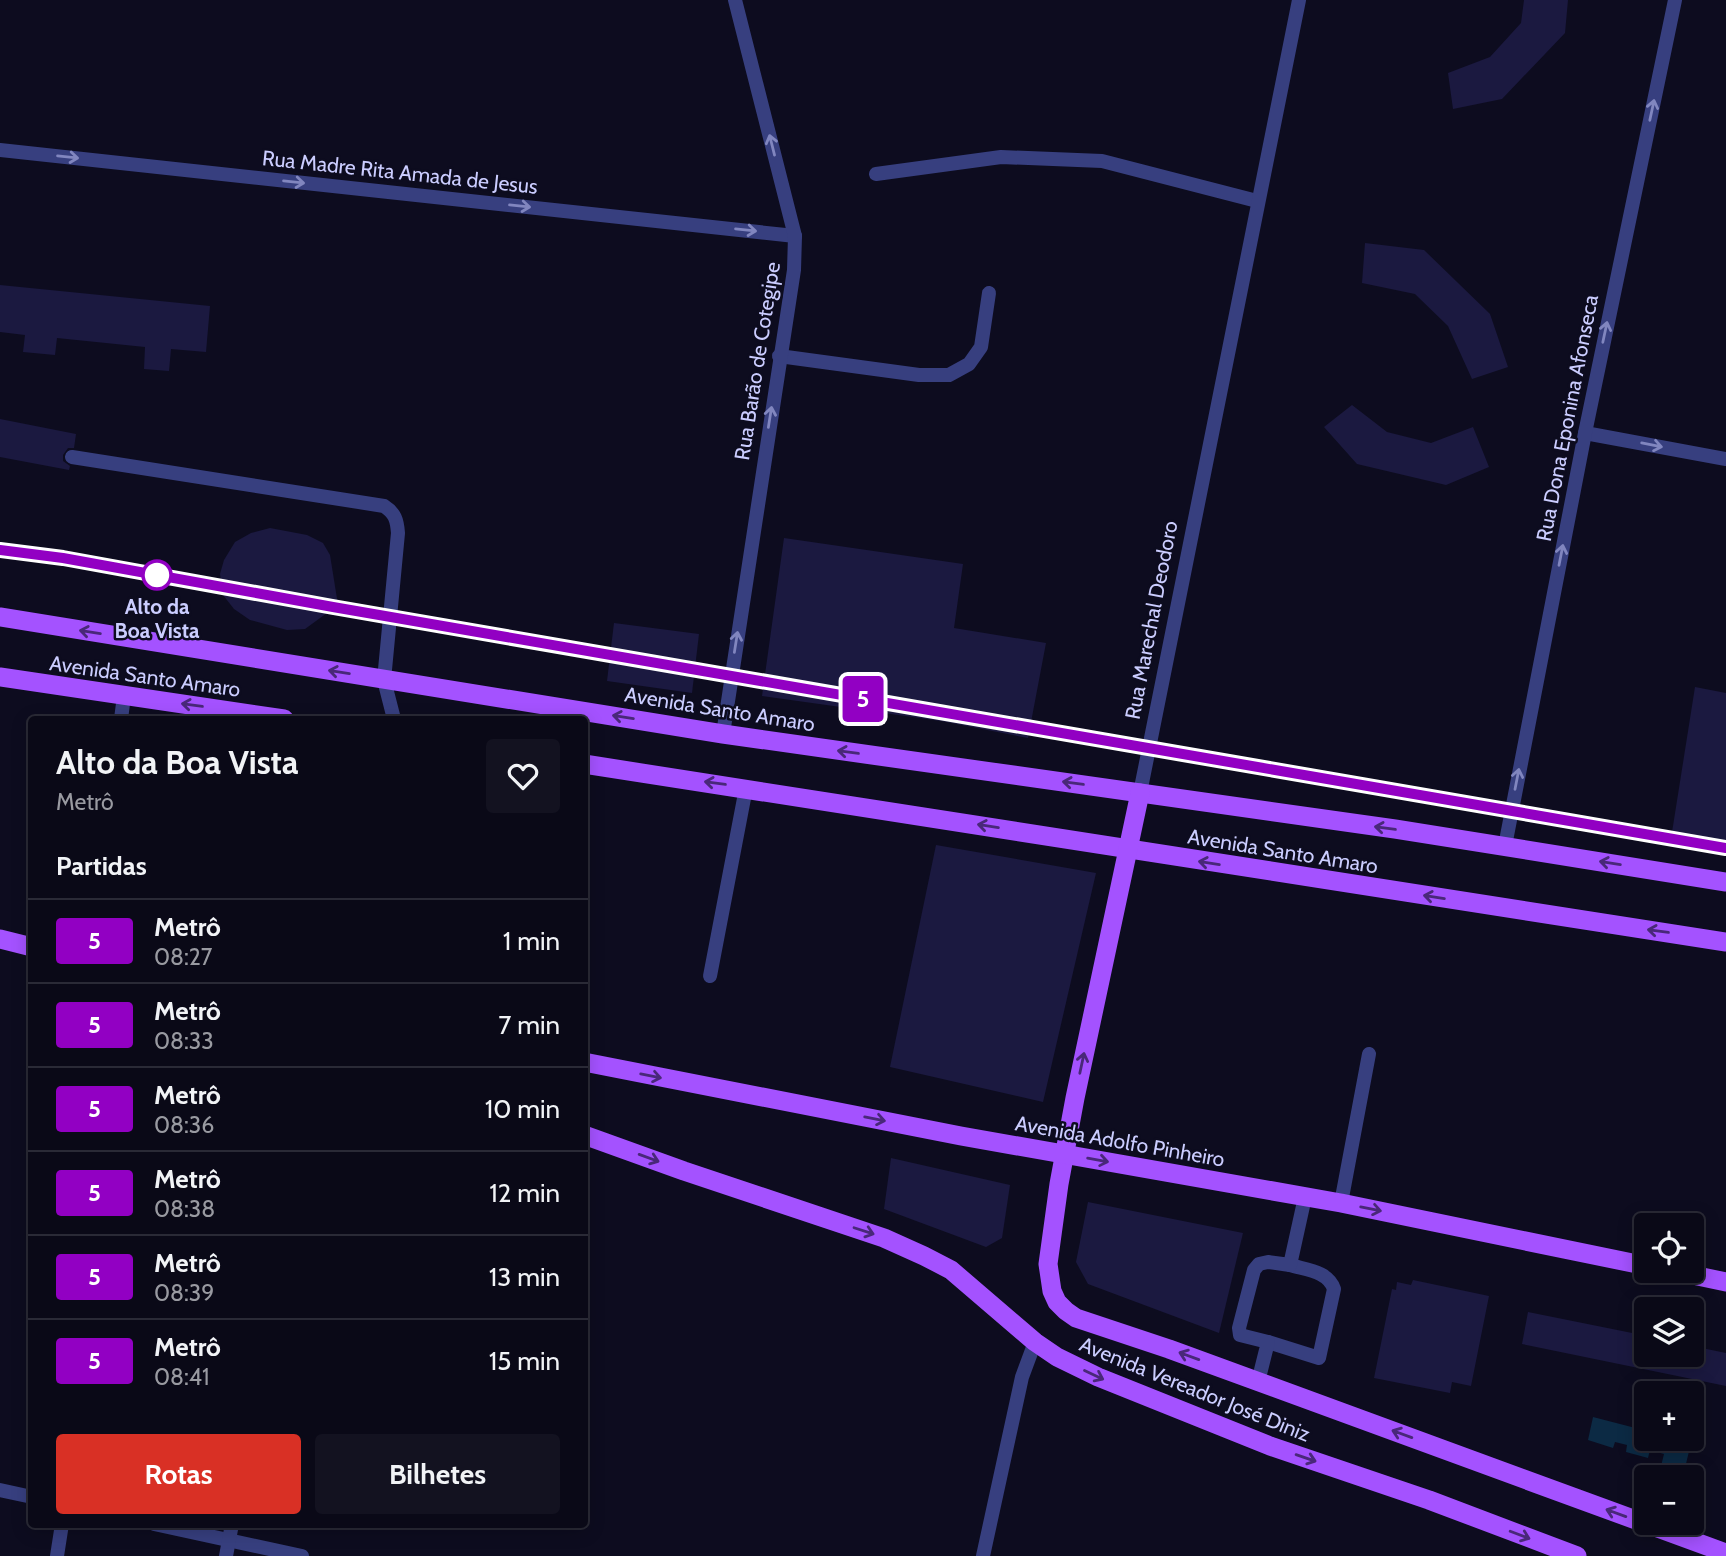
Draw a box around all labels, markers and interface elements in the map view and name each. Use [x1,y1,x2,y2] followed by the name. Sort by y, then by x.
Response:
[1646,99,1660,122] one-way arrow
[765,134,778,157] one-way arrow
[261,145,539,199] street label: Rua Madre Rita Amada de Jesus
[56,151,79,164] one-way arrow
[282,175,305,188] one-way arrow
[508,200,531,213] one-way arrow
[735,224,757,237] one-way arrow
[729,260,785,462] street label: Rua Barão de Cotegipe
[1531,293,1603,543] street label: Rua Dona Eponina Afonseca
[1599,321,1613,344] one-way arrow
[764,406,777,429] one-way arrow
[1640,439,1663,453] one-way arrow
[1119,519,1183,721] street label: Rua Marechal Deodoro
[1554,544,1568,567] one-way arrow
[142,560,172,590] marker: Alto da Boa Vista
[115,594,200,643] place label: Alto da Boa Vista
[79,625,102,638] one-way arrow
[729,631,742,654] one-way arrow
[48,650,242,702] street label: Avenida Santo Amaro
[328,665,351,678] one-way arrow
[840,676,886,722] line badge: 5
[623,682,817,736] street label: Avenida Santo Amaro
[857,684,869,713] text: 5
[181,698,204,711] one-way arrow
[612,710,635,723] one-way arrow
[486,739,560,813] button: heart
[56,742,298,782] text: Alto da Boa Vista
[837,745,859,758] one-way arrow
[1511,768,1525,791] one-way arrow
[704,776,727,789] one-way arrow
[1062,776,1085,789] one-way arrow
[56,788,114,816] text: Metrô
[977,819,1000,832] one-way arrow
[1375,821,1397,834] one-way arrow
[1186,824,1380,878] street label: Avenida Santo Amaro
[56,850,147,882] text: Partidas
[1198,856,1221,869] one-way arrow
[1599,856,1622,869] one-way arrow
[1423,891,1445,904] one-way arrow
[154,911,221,943] text: Metrô
[503,925,560,957] text: 1 min
[1648,925,1670,938] one-way arrow
[88,926,101,955] text: 5
[154,943,212,971] text: 08:27
[154,995,221,1027] text: Metrô
[498,1009,560,1041] text: 7 min
[88,1010,101,1039] text: 5
[154,1027,214,1055] text: 08:33
[1076,1052,1090,1075] one-way arrow
[639,1069,662,1083] one-way arrow
[154,1079,221,1111] text: Metrô
[485,1093,560,1125] text: 10 min
[88,1094,101,1123] text: 5
[1013,1110,1227,1172] street label: Avenida Adolfo Pinheiro
[154,1111,214,1139] text: 08:36
[863,1113,886,1127] one-way arrow
[637,1153,659,1166] one-way arrow
[1087,1154,1109,1168] one-way arrow
[154,1163,221,1195] text: Metrô
[489,1177,560,1209] text: 12 min
[88,1178,101,1207] text: 5
[154,1195,215,1223] text: 08:38
[1359,1202,1382,1216] one-way arrow
[1634,1213,1704,1535] map controls
[1634,1213,1704,1283] button: locate
[853,1226,875,1238] one-way arrow
[154,1247,221,1279] text: Metrô
[489,1261,560,1293] text: 13 min
[88,1262,101,1291] text: 5
[154,1279,214,1307] text: 08:39
[1634,1297,1704,1367] button: layers
[154,1331,221,1363] text: Metrô
[1076,1331,1314,1447] street label: Avenida Vereador José Diniz
[489,1345,560,1377] text: 15 min
[88,1346,101,1375] text: 5
[1178,1349,1200,1361] one-way arrow
[154,1363,210,1391] text: 08:41
[1083,1369,1104,1382] one-way arrow
[1634,1381,1704,1451] button: +
[1392,1427,1414,1440] one-way arrow
[56,1434,301,1514] button: Rotas
[315,1434,560,1514] button: Bilhetes
[1295,1452,1317,1465] one-way arrow
[1634,1465,1704,1535] button: −
[1605,1506,1627,1518] one-way arrow
[1509,1529,1531,1542] one-way arrow

